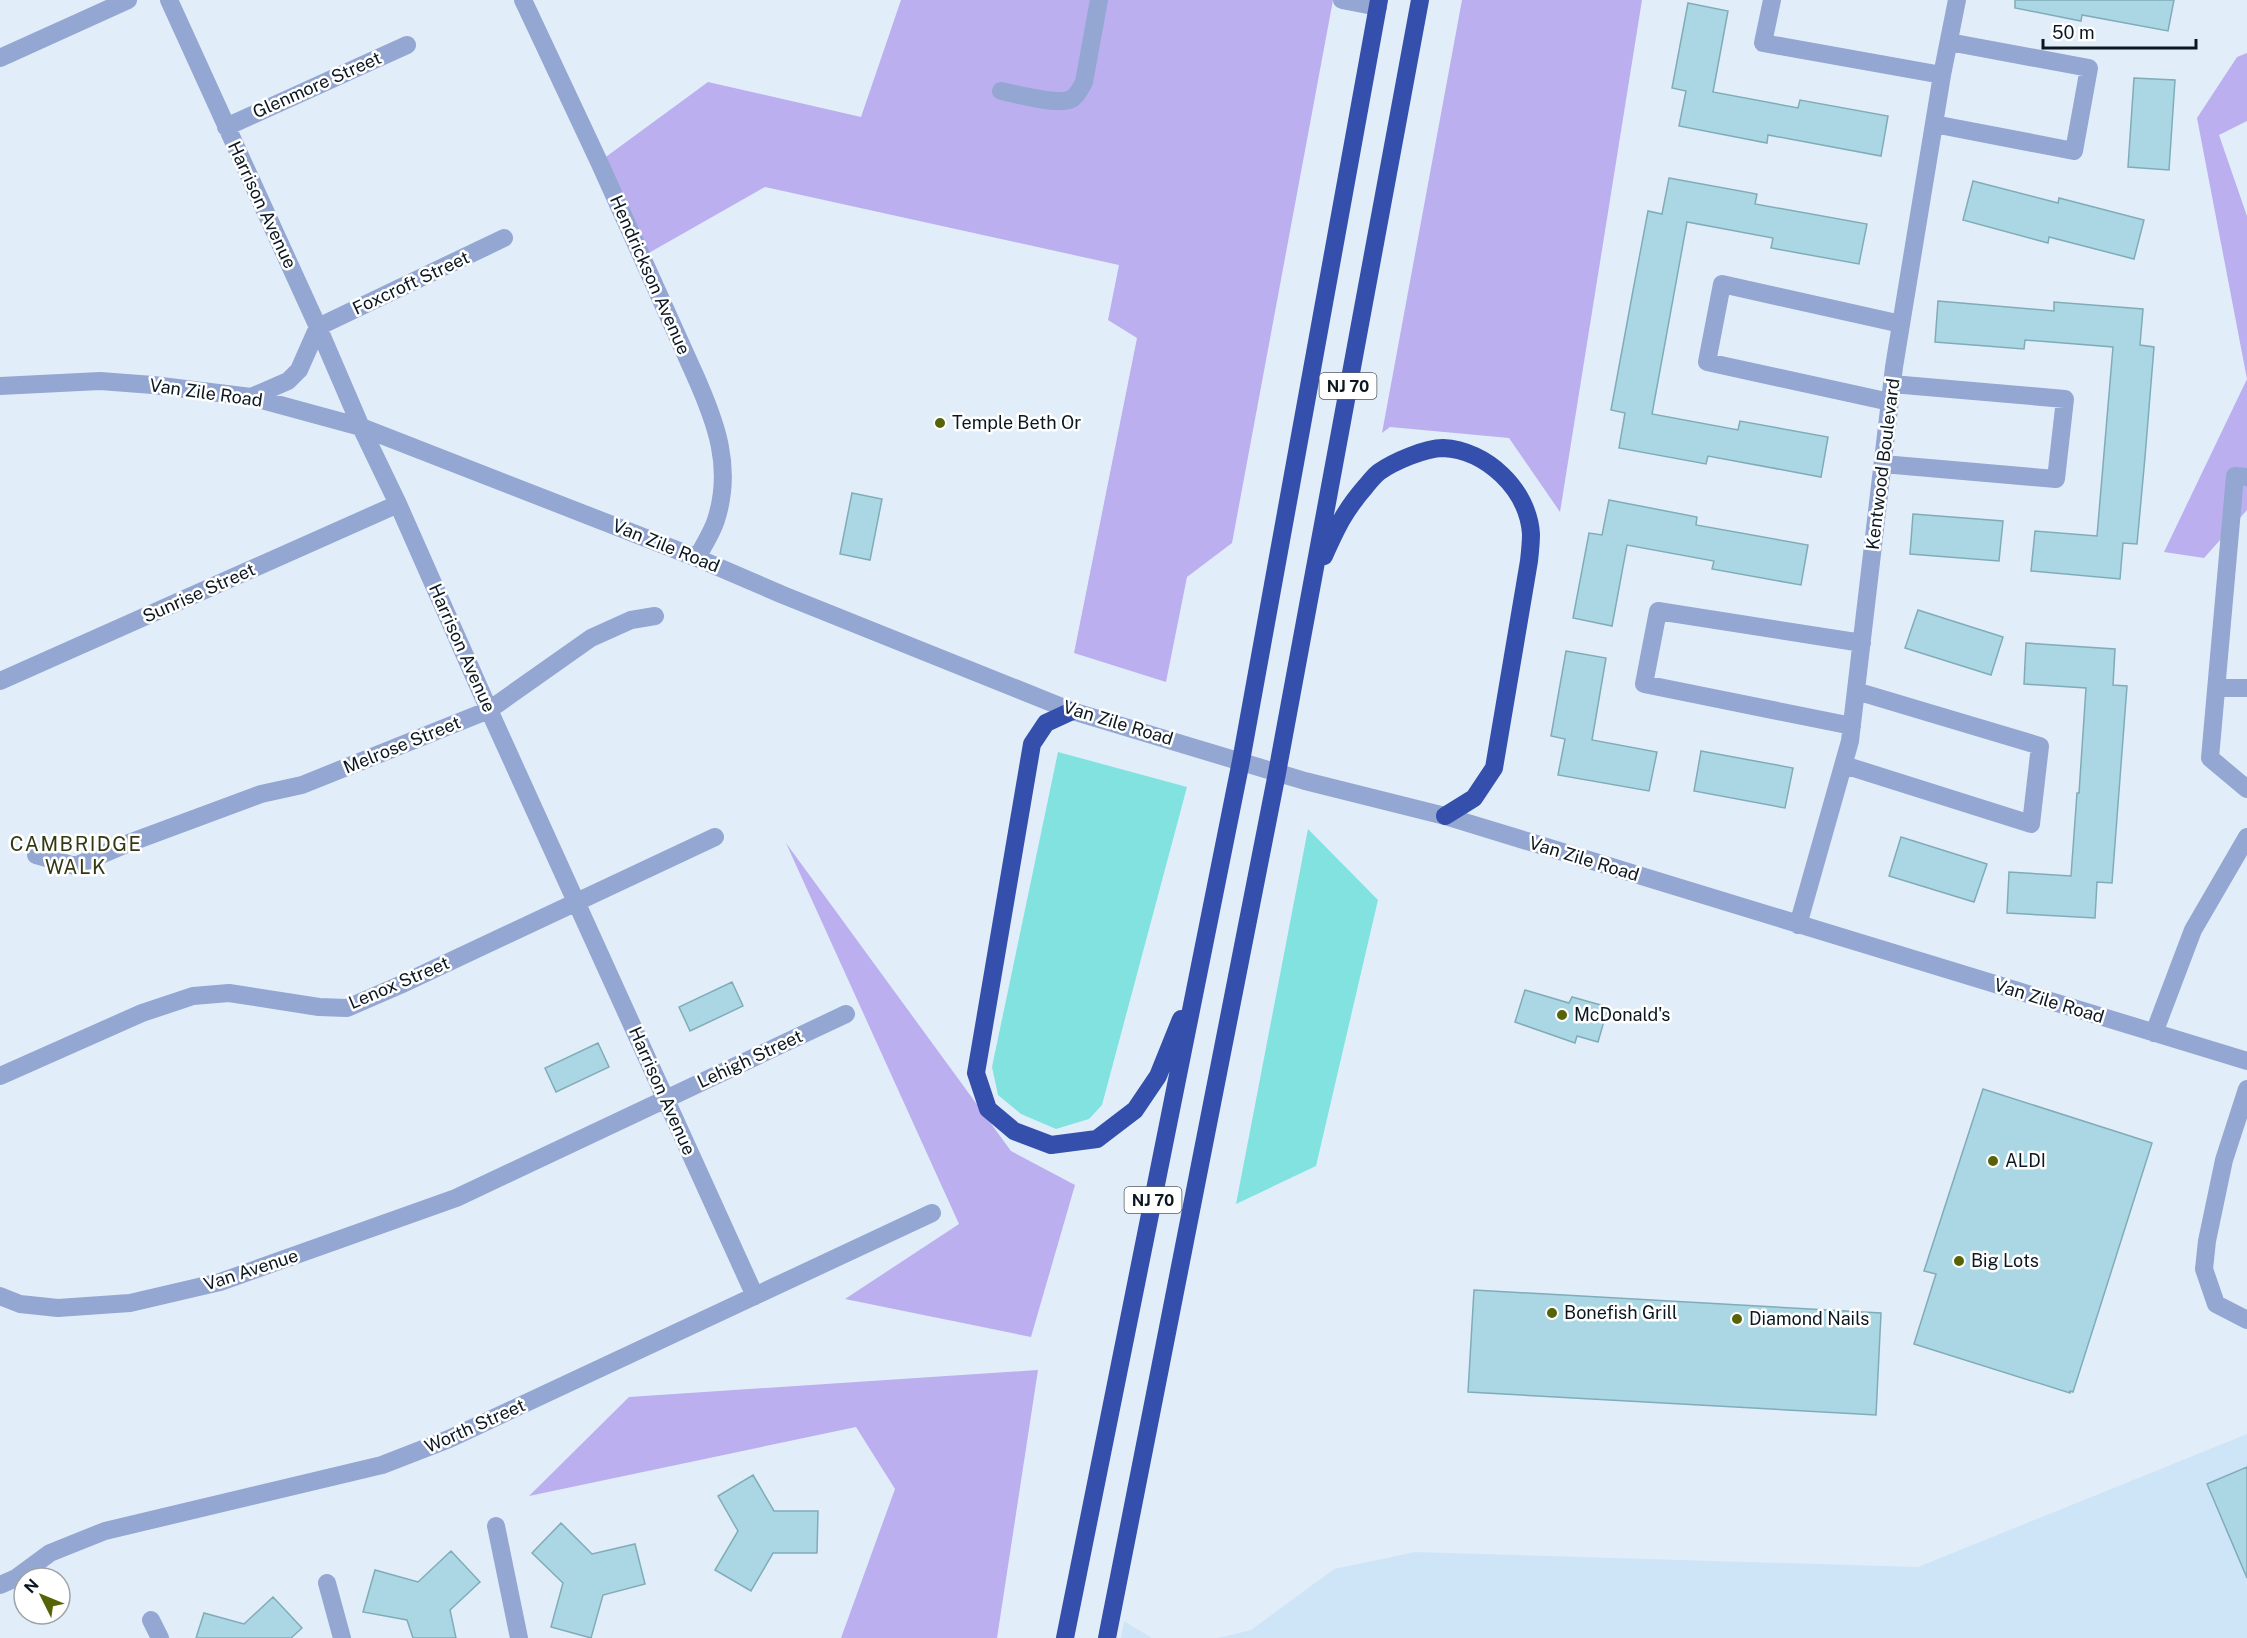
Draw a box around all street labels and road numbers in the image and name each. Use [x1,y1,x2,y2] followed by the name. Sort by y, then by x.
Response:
[249,47,384,122] street label: Glenmore Street
[224,138,301,272] street label: Harrison Avenue
[606,192,695,358] street label: Hendrickson Avenue
[349,246,473,319] street label: Foxcroft Street
[1320,373,1376,399] road number: NJ 70
[148,374,264,411] street label: Van Zile Road
[1862,377,1903,551] street label: Kentwood Boulevard
[609,514,723,577] street label: Van Zile Road
[139,558,258,627] street label: Sunrise Street
[425,580,500,715] street label: Harrison Avenue
[1061,696,1176,749] street label: Van Zile Road
[340,711,463,778] street label: Melrose Street
[1527,832,1642,885] street label: Van Zile Road
[345,952,452,1013] street label: Lenox Street
[1992,974,2107,1027] street label: Van Zile Road
[625,1023,700,1158] street label: Harrison Avenue
[694,1025,806,1092] street label: Lehigh Street
[1124,1187,1182,1213] road number: NJ 70
[201,1244,301,1295] street label: Van Avenue
[421,1394,528,1457] street label: Worth Street

